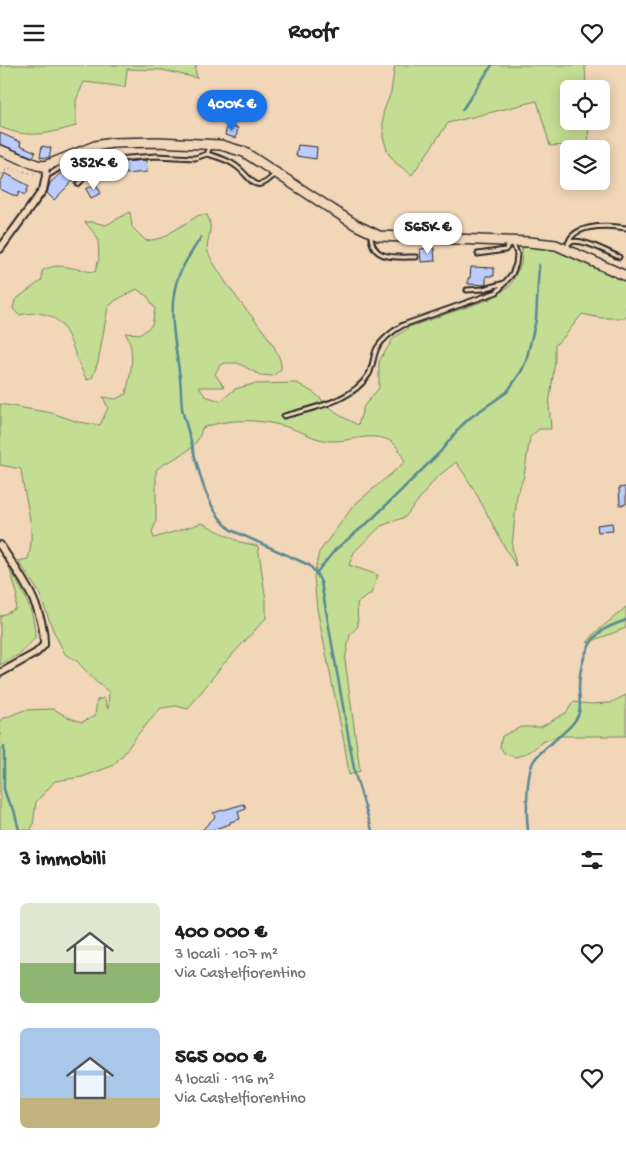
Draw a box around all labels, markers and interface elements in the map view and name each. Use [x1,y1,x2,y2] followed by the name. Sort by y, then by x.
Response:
[20,19,48,47] icon: menu
[578,19,606,47] icon: heart
[289,20,337,46] text: Roofr
[560,80,610,190] map controls
[560,80,610,130] button: locate
[191,89,273,132] pin: 400K €
[208,96,256,115] text: 400K €
[560,140,610,190] button: layers
[53,149,135,191] pin: 352K €
[71,155,117,174] text: 352K €
[387,213,469,255] pin: 565K €
[404,219,452,238] text: 565K €
[578,846,606,874] icon: filters
[20,848,106,873] text: 3 immobili
[175,921,267,946] text: 400 000 €
[60,923,120,983] icon: home
[578,939,606,967] icon: heart
[175,946,278,965] text: 3 locali · 107 m²
[175,965,306,984] text: Via Castelfiorentino
[175,1046,266,1071] text: 565 000 €
[60,1048,120,1108] icon: home
[578,1064,606,1092] icon: heart
[175,1071,275,1090] text: 4 locali · 116 m²
[175,1090,306,1109] text: Via Castelfiorentino

